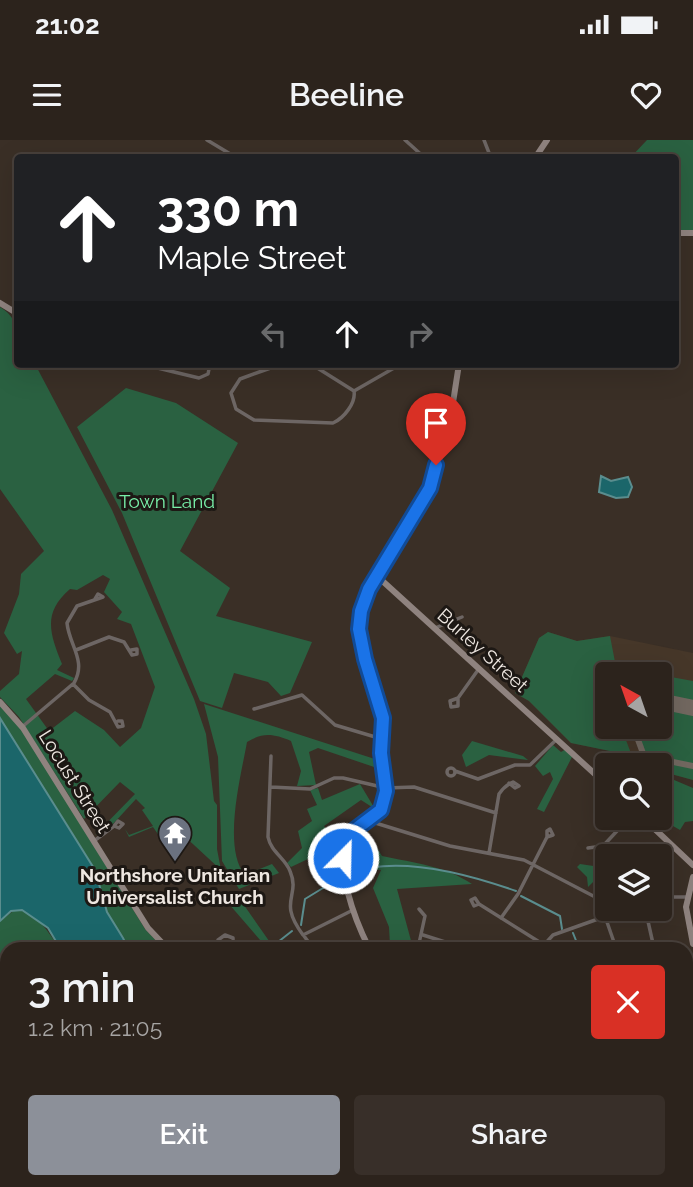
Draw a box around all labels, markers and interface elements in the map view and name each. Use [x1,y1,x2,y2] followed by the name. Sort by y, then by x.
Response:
[35,10,100,40] text: 21:02
[28,76,66,114] icon: menu
[289,76,404,113] text: Beeline
[627,76,665,114] icon: heart
[157,180,299,237] text: 330 m
[42,182,133,273] icon: ahead
[157,239,346,276] text: Maple Street
[255,315,293,353] icon: left
[328,315,366,353] icon: ahead
[401,315,439,353] icon: right
[406,393,466,465] pin
[417,404,455,442] icon: arrive
[119,490,215,512] park label: Town Land
[433,604,533,697] street label: Burley Street
[595,662,672,738] north arrow
[595,662,672,921] map controls
[35,726,116,837] street label: Locust Street
[595,753,672,830] button: search
[156,814,194,863] temple icon: Northshore Unitarian Universalist Church
[306,821,380,895] position arrow
[595,844,672,921] button: layers
[80,864,270,908] place label: Northshore Unitarian Universalist Church
[28,963,136,1012] text: 3 min
[591,965,665,1039] button: close
[28,1014,162,1041] text: 1.2 km · 21:05
[28,1095,340,1175] button: Exit
[354,1095,665,1175] button: Share

